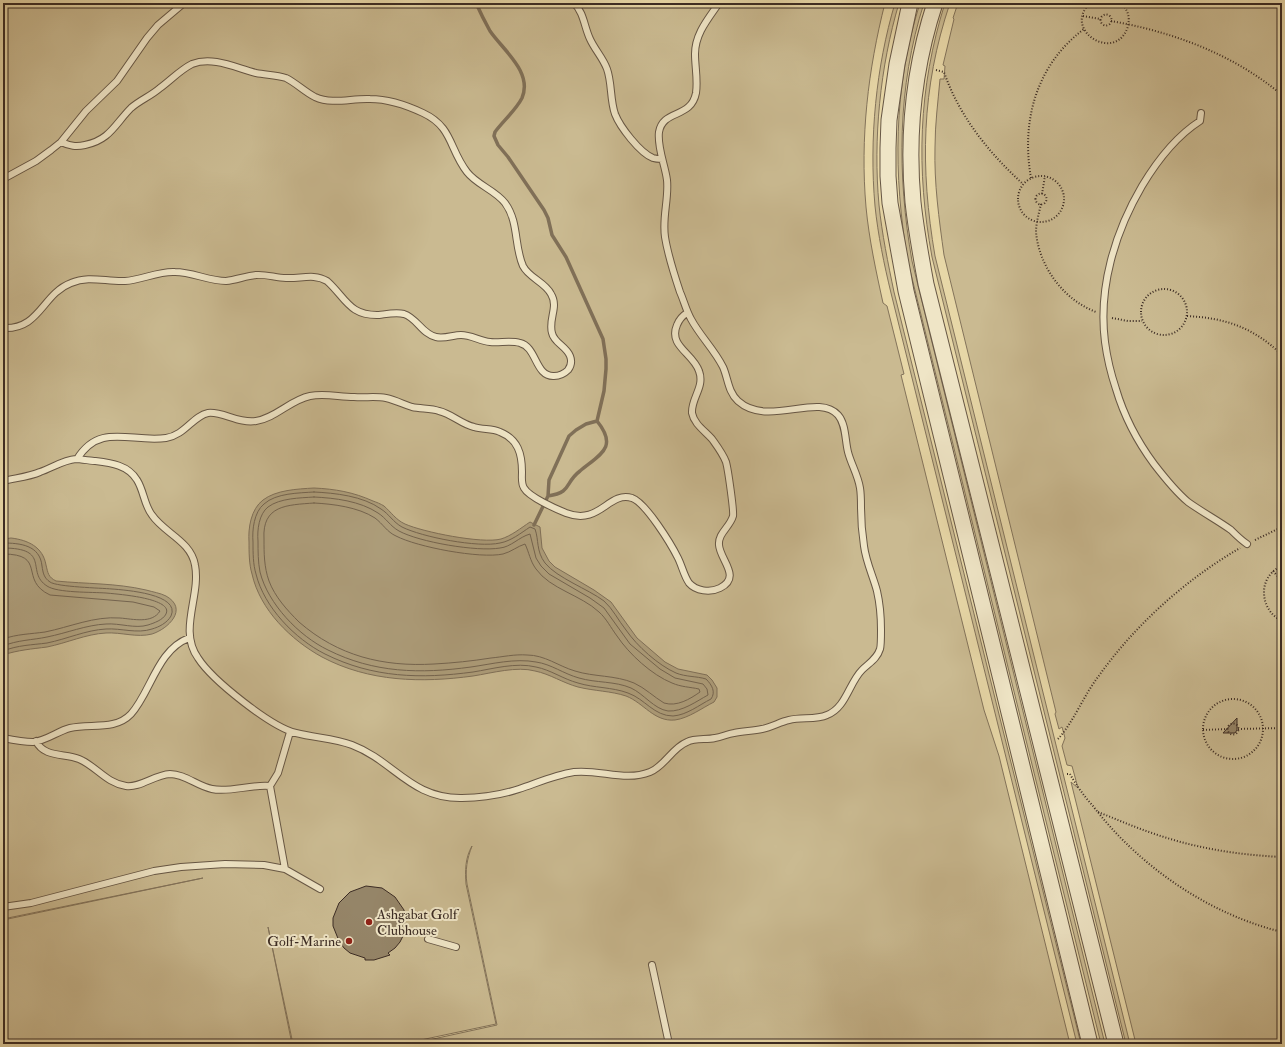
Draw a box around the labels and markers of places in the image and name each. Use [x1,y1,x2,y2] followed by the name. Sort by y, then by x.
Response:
[376,906,460,939] place label: Ashgabat Golf Clubhouse
[364,917,374,927] marker: Ashgabat Golf Clubhouse
[267,933,341,950] place label: Golf-Marine
[344,936,354,946] marker: Golf-Marine

